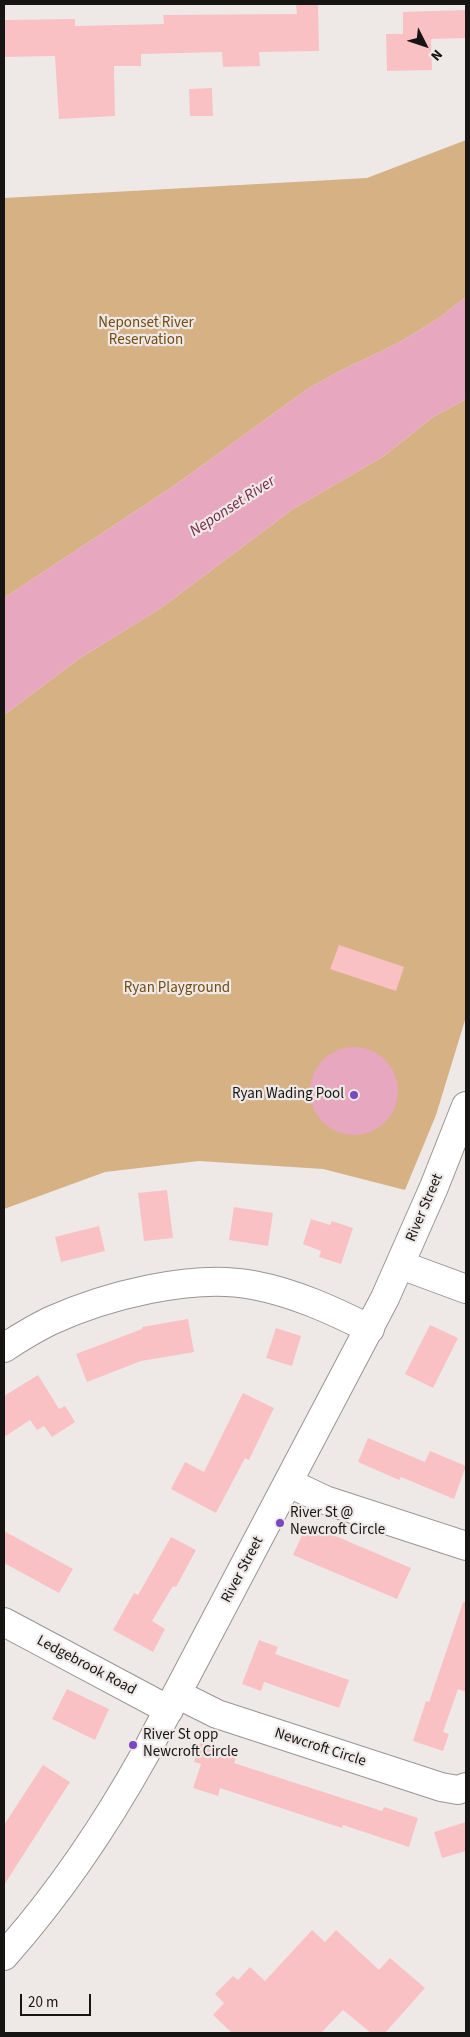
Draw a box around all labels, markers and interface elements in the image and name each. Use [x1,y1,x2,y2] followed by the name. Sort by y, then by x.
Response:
[400,20,450,70] north arrow
[426,45,447,65] text: N
[98,315,194,350] park label: Neponset River Reservation
[187,472,279,542] water label: Neponset River
[124,980,230,998] park label: Ryan Playground
[232,1086,344,1104] place label: Ryan Wading Pool
[348,1089,360,1101] marker: Ryan Wading Pool
[403,1171,447,1245] street label: River Street
[290,1505,385,1540] place label: River St @ Newcroft Circle
[274,1517,286,1529] marker: River St @ Newcroft Circle
[218,1534,268,1606] street label: River Street
[33,1632,139,1700] street label: Ledgebrook Road
[272,1725,368,1771] street label: Newcroft Circle
[143,1727,238,1762] place label: River St opp Newcroft Circle
[127,1739,139,1751] marker: River St opp Newcroft Circle
[22,1984,94,2016] scale bar
[28,1992,58,2013] text: 20 m

